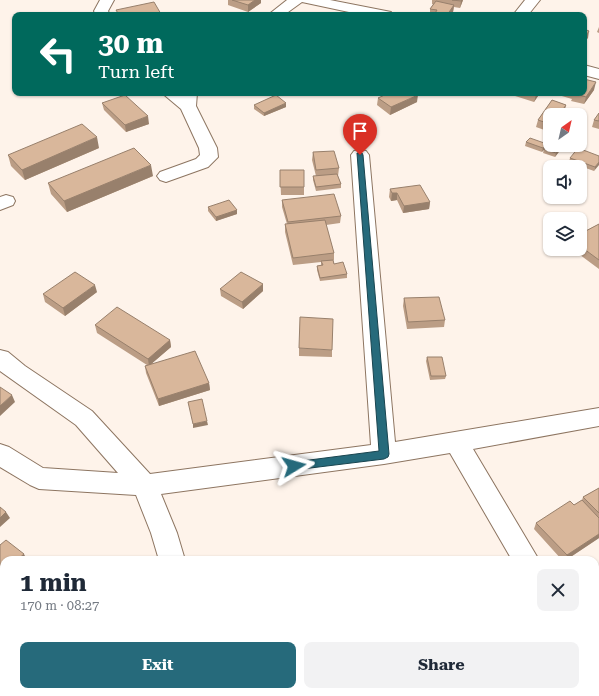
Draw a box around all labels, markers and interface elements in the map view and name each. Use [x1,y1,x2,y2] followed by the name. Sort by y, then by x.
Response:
[98,27,163,60] text: 30 m
[32,28,84,80] icon: left
[98,61,174,82] text: Turn left
[543,108,587,152] north arrow
[543,108,587,256] map controls
[343,114,377,155] pin
[349,120,371,142] icon: arrive
[543,160,587,204] button: sound
[543,212,587,256] button: layers
[273,445,315,487] position arrow
[20,569,87,597] text: 1 min
[537,569,579,611] button: close
[20,598,99,613] text: 170 m · 08:27
[20,642,296,688] button: Exit
[304,642,579,688] button: Share

